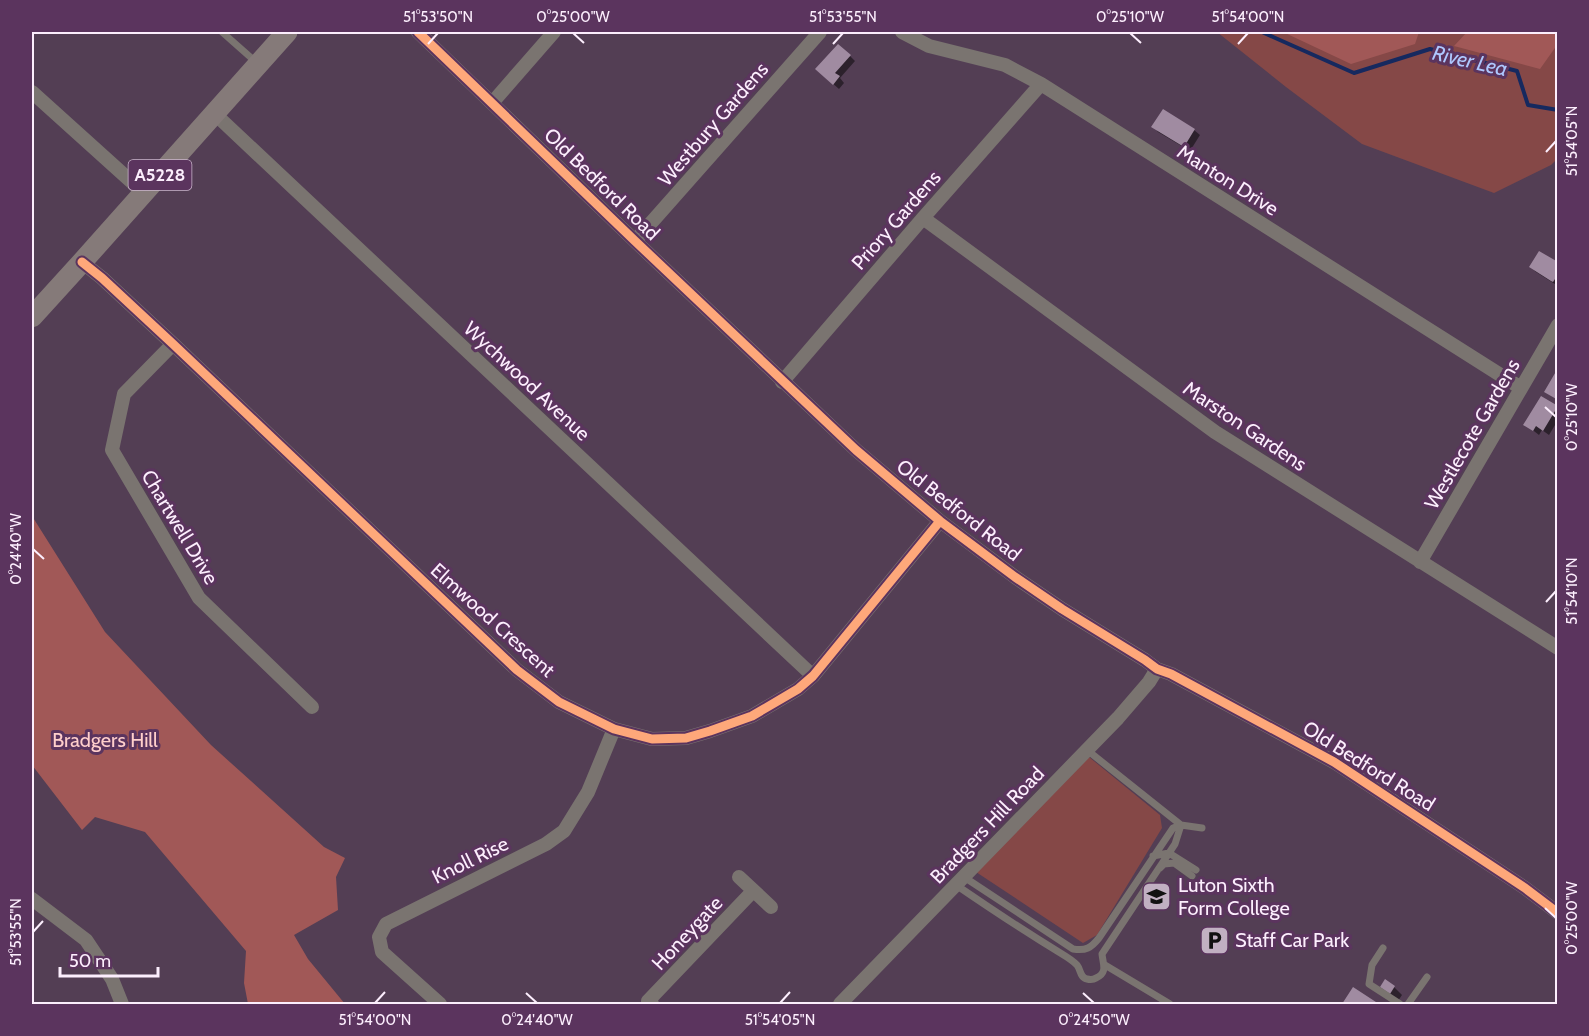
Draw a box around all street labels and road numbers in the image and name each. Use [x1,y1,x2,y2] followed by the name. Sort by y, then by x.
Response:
[653,57,773,191] street label: Westbury Gardens
[539,123,665,245] street label: Old Bedford Road
[1173,139,1283,221] street label: Manton Drive
[128,160,192,190] road number: A5228
[846,165,946,275] street label: Priory Gardens
[459,316,595,446] street label: Wychwood Avenue
[1419,355,1525,513] street label: Westlecote Gardens
[1179,376,1311,476] street label: Marston Gardens
[892,454,1026,566] street label: Old Bedford Road
[136,465,224,589] street label: Chartwell Drive
[426,558,560,682] street label: Elmwood Crescent
[1299,716,1439,816] street label: Old Bedford Road
[925,761,1049,889] street label: Bradgers Hill Road
[428,831,512,889] street label: Knoll Rise
[647,891,727,975] street label: Honeygate

